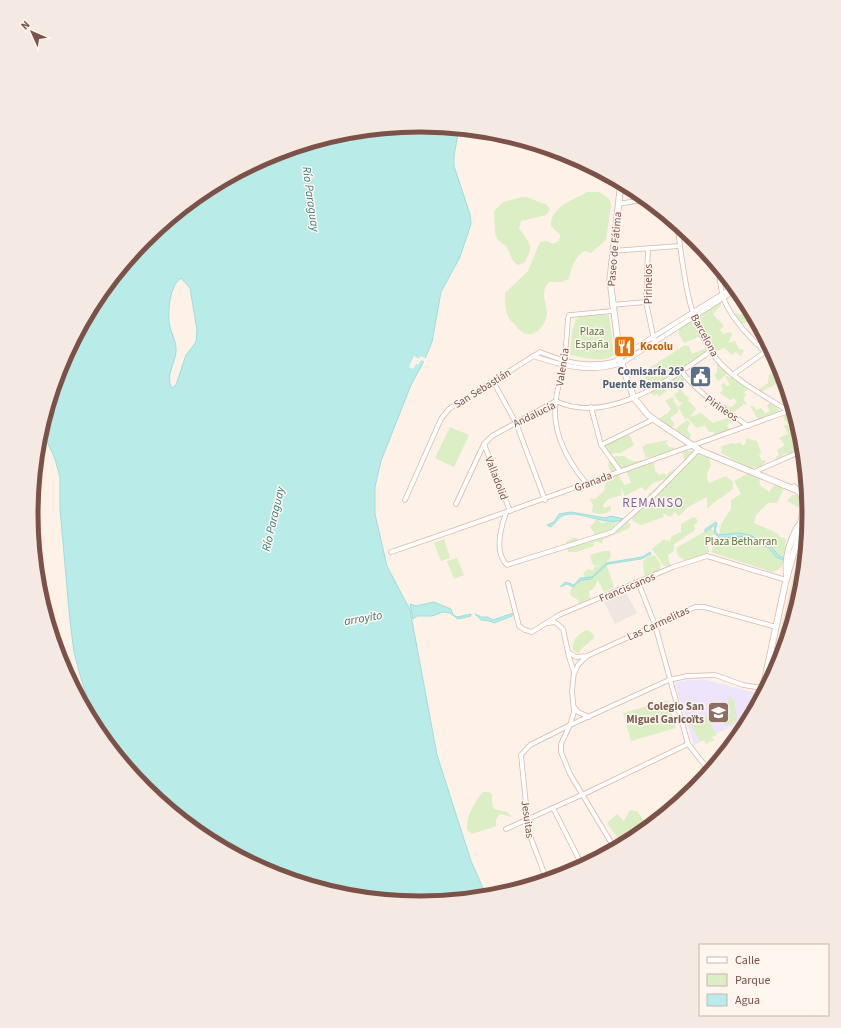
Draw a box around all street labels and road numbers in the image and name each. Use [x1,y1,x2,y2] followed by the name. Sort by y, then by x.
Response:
[604,211,625,287] street label: Paseo de Fátima
[641,263,656,304] street label: Pirinelos
[687,311,722,359] street label: Barcelona
[552,347,573,387] street label: Valencia
[451,365,514,412] street label: San Sebastián
[702,392,742,425] street label: Pirineos
[510,398,558,431] street label: Andalucía
[481,454,512,502] street label: Valladolid
[572,468,614,495] street label: Granada
[597,569,658,606] street label: Franciscanos
[625,602,692,644] street label: Las Carmelitas
[517,799,538,839] street label: Jesuitas

